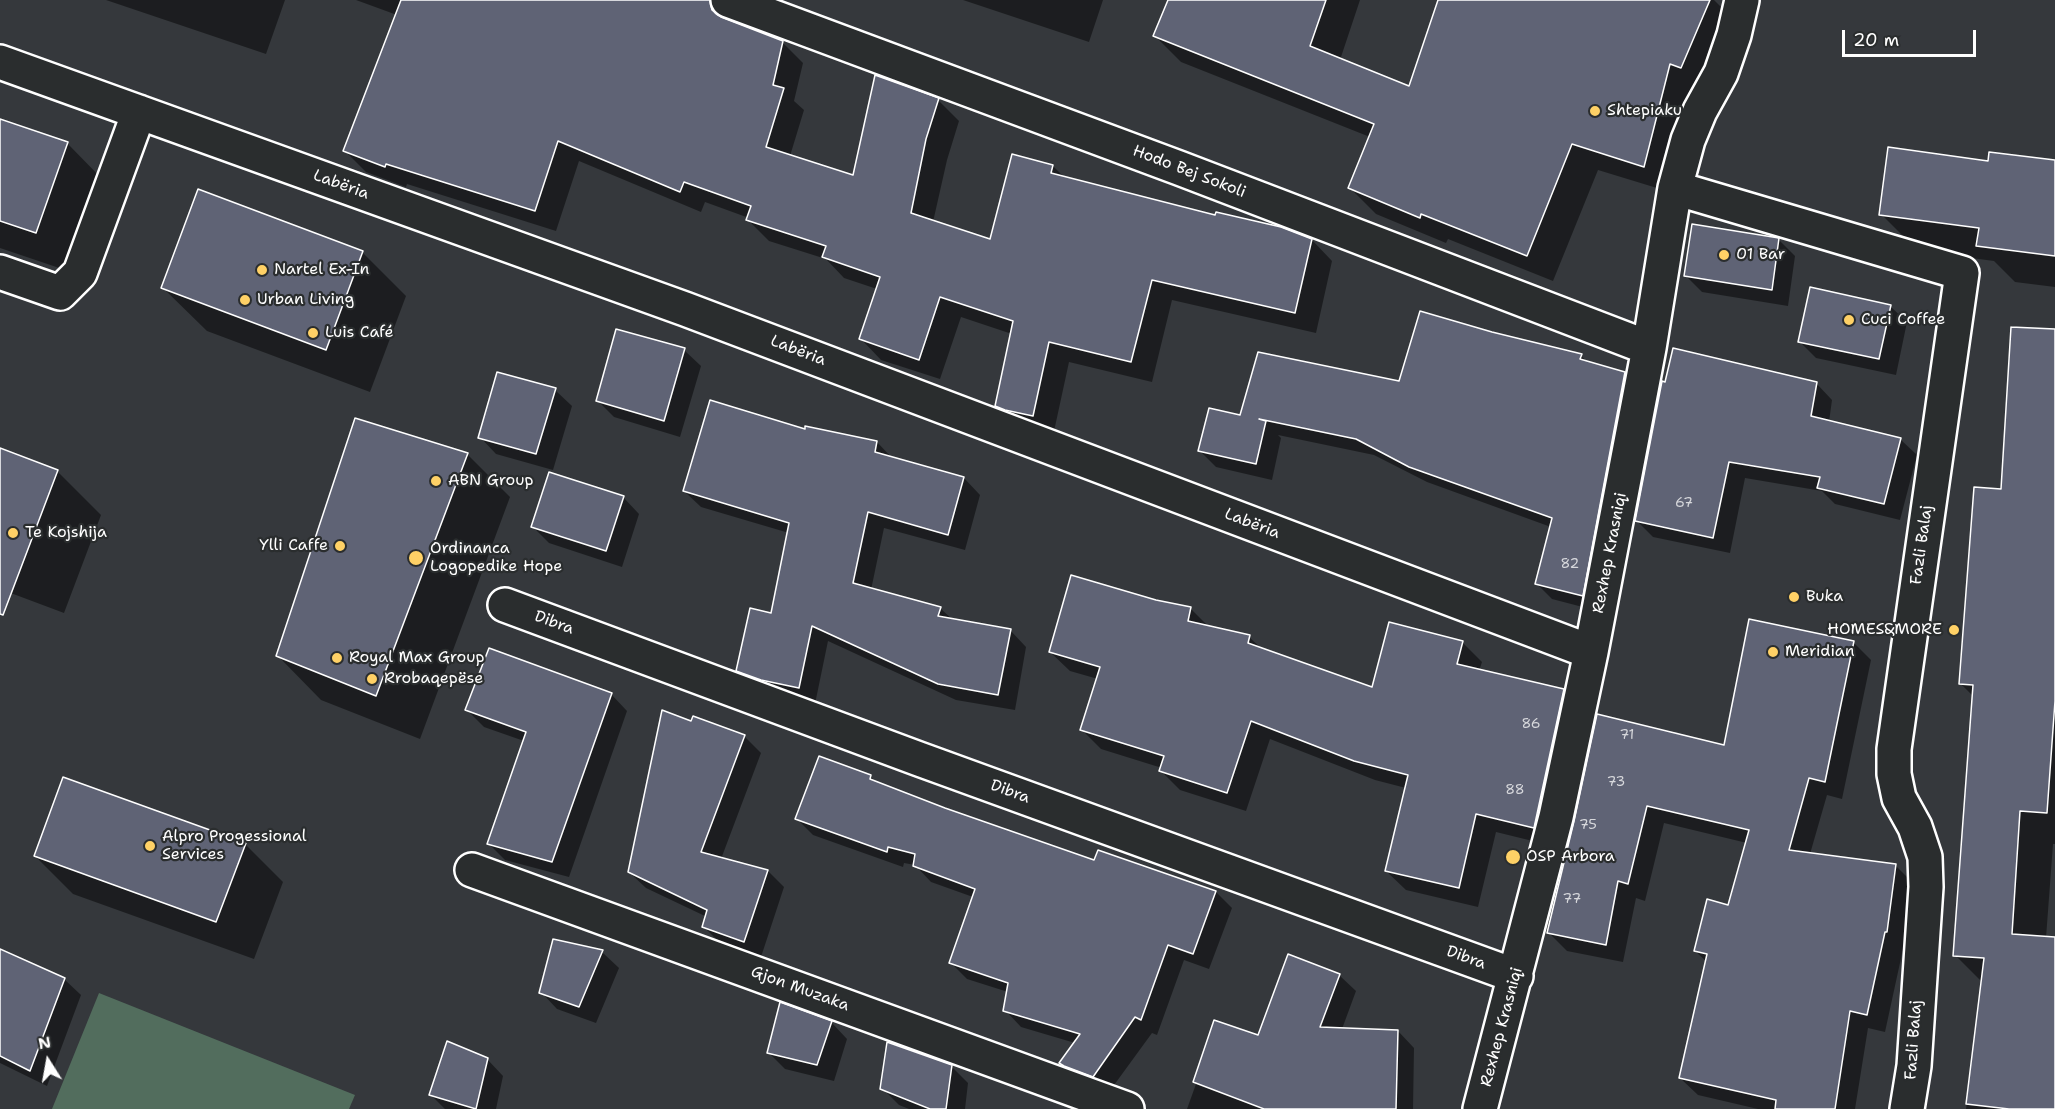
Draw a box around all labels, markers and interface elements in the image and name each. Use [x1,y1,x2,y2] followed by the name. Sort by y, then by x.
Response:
[1845,18,1978,56] scale bar
[1853,28,1899,52] text: 20 m
[1607,101,1682,121] place label: Shtepiaku
[1588,104,1602,118] marker: Shtepiaku
[1130,142,1248,202] street label: Hodo Bej Sokoli
[311,166,371,204] street label: Labëria
[1736,245,1785,265] place label: 01 Bar
[1717,248,1731,262] marker: 01 Bar
[274,260,369,280] place label: Nartel Ex-In
[255,263,269,277] marker: Nartel Ex-In
[257,290,354,310] place label: Urban Living
[238,293,252,307] marker: Urban Living
[1861,310,1945,330] place label: Cuci Coffee
[1842,313,1856,327] marker: Cuci Coffee
[325,323,394,343] place label: Luis Café
[306,326,320,340] marker: Luis Café
[768,332,828,370] street label: Labëria
[448,471,533,491] place label: ABN Group
[429,474,443,488] marker: ABN Group
[1589,491,1631,615] street label: Rexhep Krasniqi
[1675,495,1693,511] house number: 67
[1907,504,1937,586] street label: Fazli Balaj
[1222,505,1282,543] street label: Labëria
[25,523,107,543] place label: Te Kojshija
[6,526,20,540] marker: Te Kojshija
[259,536,328,556] place label: Ylli Caffe
[333,539,347,553] marker: Ylli Caffe
[430,539,562,577] place label: Ordinanca Logopedike Hope
[407,549,425,567] marker: Ordinanca Logopedike Hope
[1561,556,1579,572] house number: 82
[1806,587,1843,607] place label: Buka
[1787,590,1801,604] marker: Buka
[532,607,576,639] street label: Dibra
[1827,620,1942,640] place label: HOMES&MORE
[1947,623,1961,637] marker: HOMES&MORE
[1785,642,1854,662] place label: Meridian
[1766,645,1780,659] marker: Meridian
[349,648,484,668] place label: Royal Max Group
[330,651,344,665] marker: Royal Max Group
[384,669,483,689] place label: Rrobaqepëse
[365,672,379,686] marker: Rrobaqepëse
[1521,716,1541,732] house number: 86
[1620,727,1634,743] house number: 71
[1607,774,1625,790] house number: 73
[988,776,1032,808] street label: Dibra
[1505,782,1525,798] house number: 88
[1579,817,1597,833] house number: 75
[162,827,307,865] place label: Alpro Progessional Services
[143,839,157,853] marker: Alpro Progessional Services
[1526,847,1615,867] place label: OSP Arbora
[1504,848,1522,866] marker: OSP Arbora
[1563,891,1581,907] house number: 77
[1444,942,1488,974] street label: Dibra
[748,962,852,1016] street label: Gjon Muzaka
[1477,965,1527,1089] street label: Rexhep Krasniqi
[1902,999,1926,1081] street label: Fazli Balaj
[18,1031,78,1091] north arrow
[36,1031,53,1054] text: N

